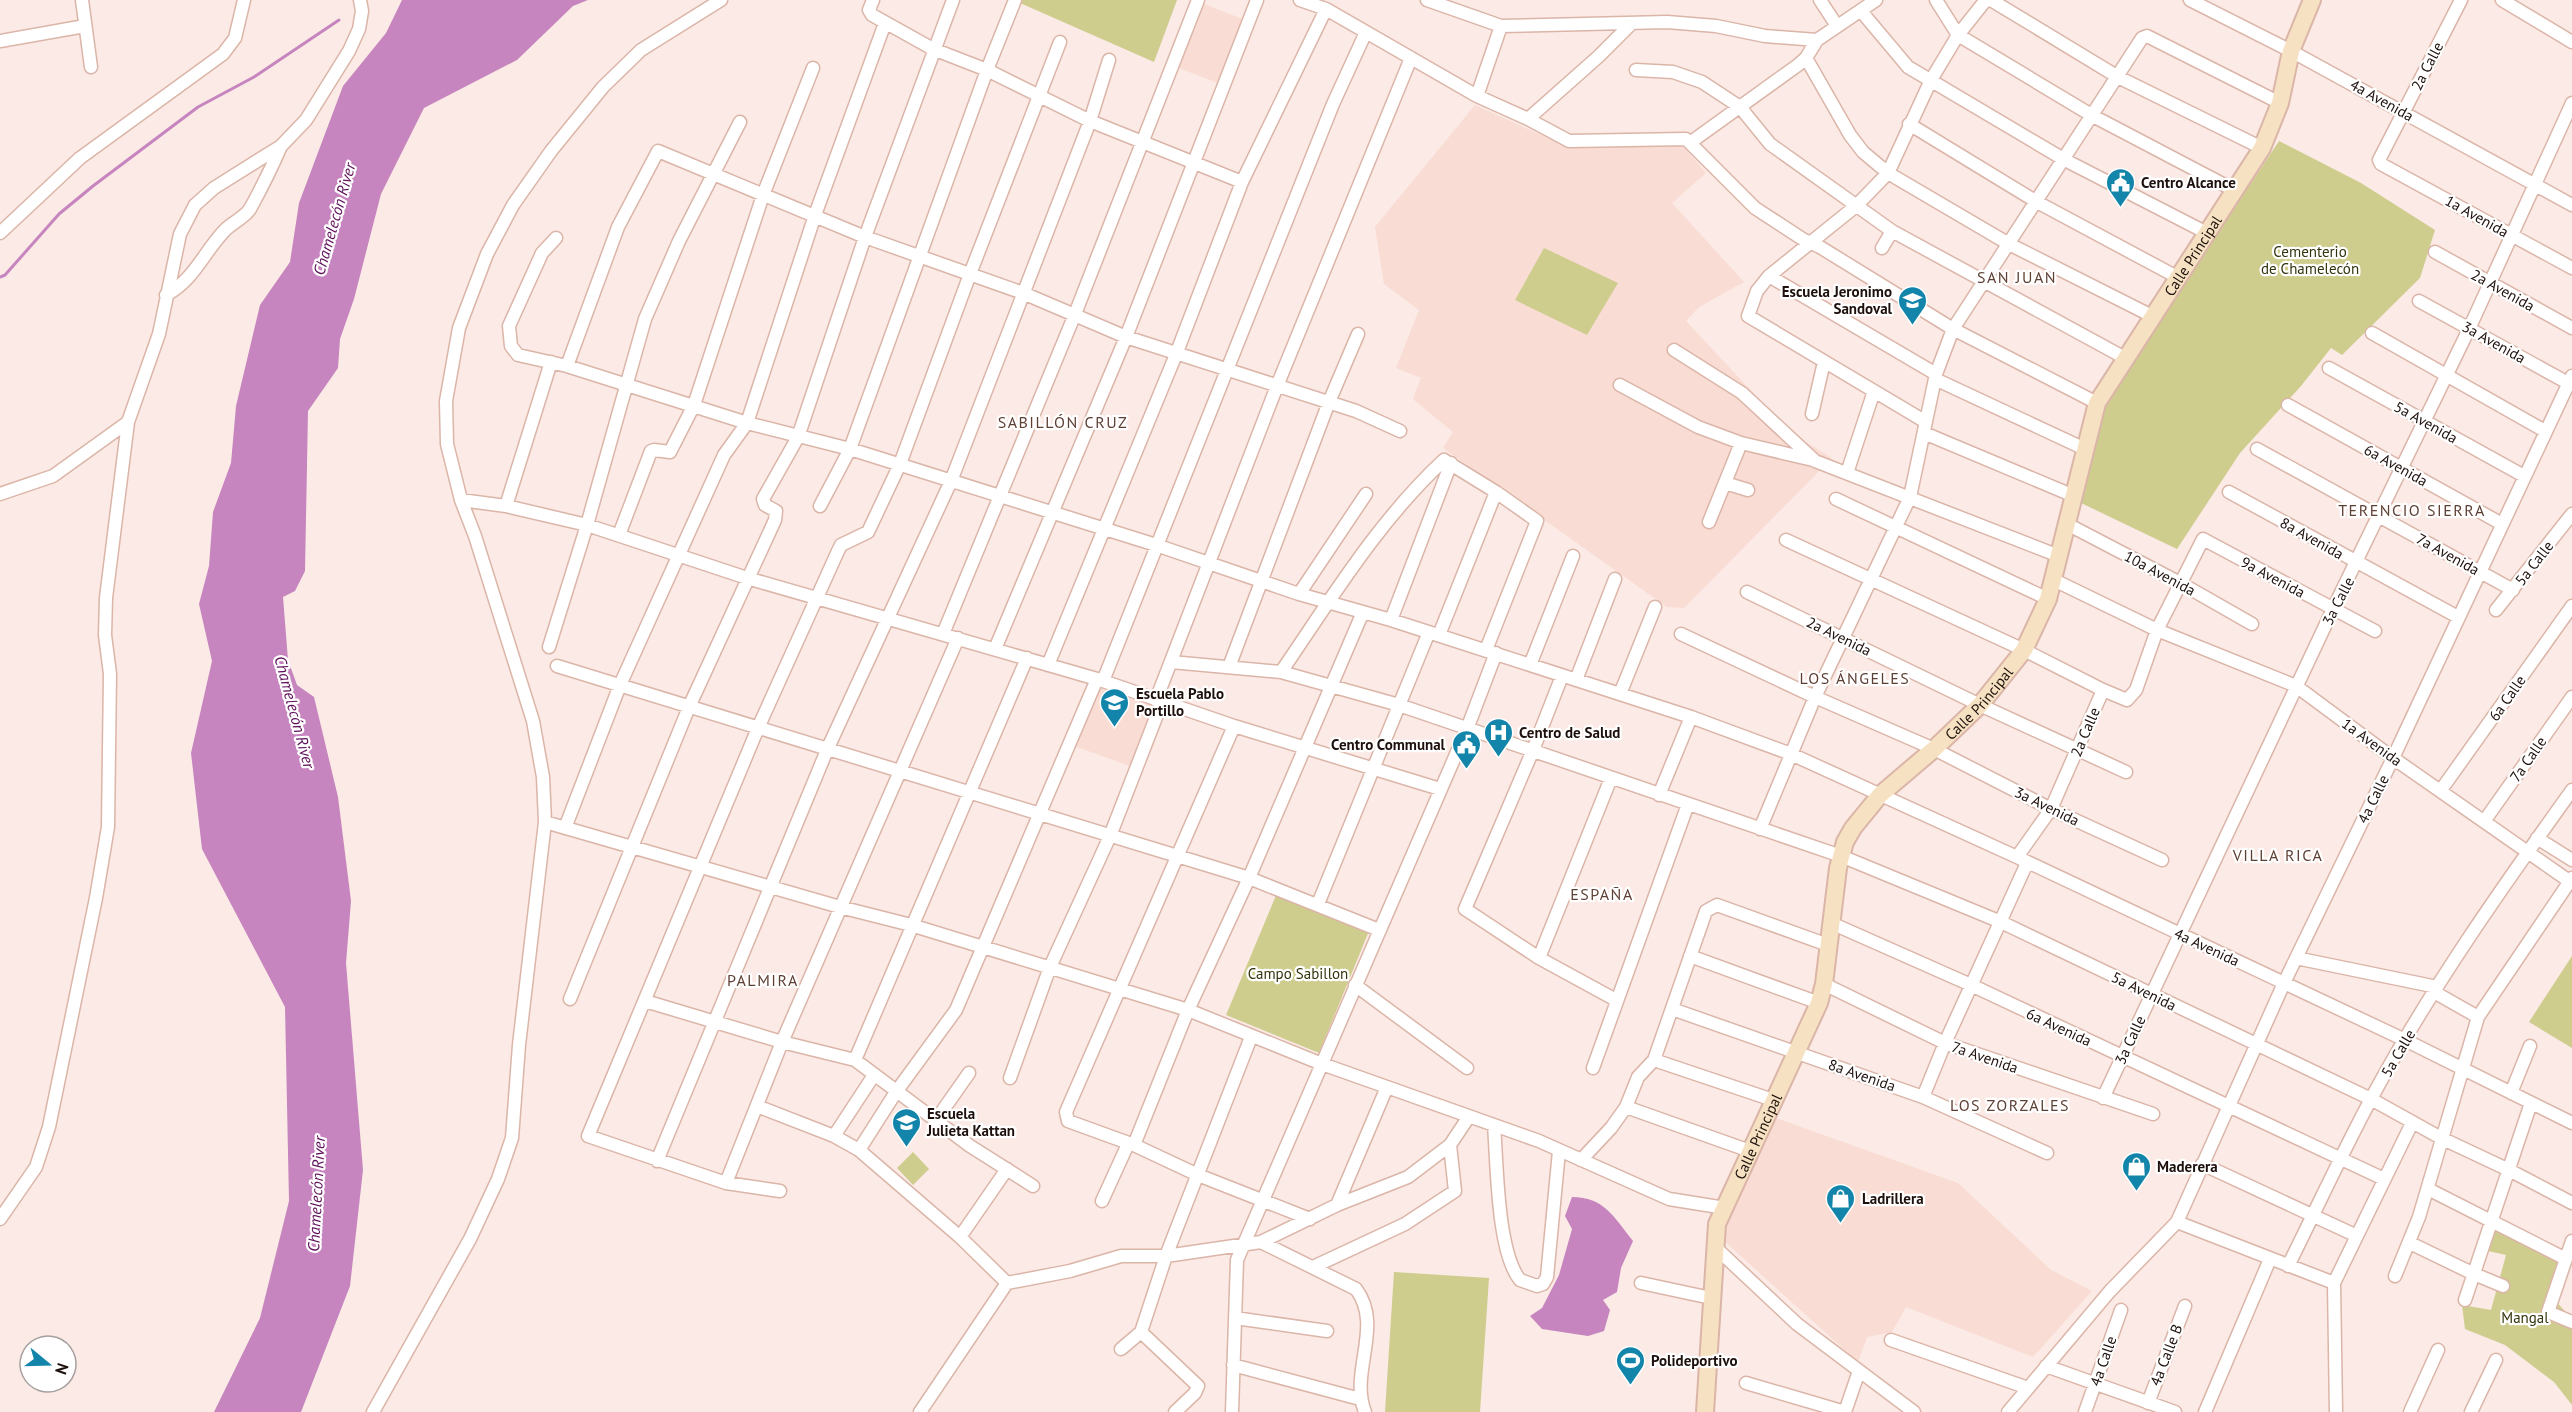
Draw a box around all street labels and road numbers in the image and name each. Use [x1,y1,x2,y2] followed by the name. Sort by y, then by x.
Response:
[2407,39,2447,93] street label: 2a Calle
[2347,75,2417,125] street label: 4a Avenida
[2442,191,2512,241] street label: 1a Avenida
[2159,211,2226,299] street label: Calle Principal
[2468,265,2538,315] street label: 2a Avenida
[2459,317,2529,367] street label: 3a Avenida
[2391,397,2461,447] street label: 5a Avenida
[2361,440,2431,490] street label: 6a Avenida
[2277,513,2347,563] street label: 8a Avenida
[2413,529,2483,579] street label: 7a Avenida
[2511,537,2557,589] street label: 5a Calle
[2121,546,2199,600] street label: 10a Avenida
[2238,552,2308,602] street label: 9a Avenida
[2318,574,2358,628] street label: 3a Calle
[1803,612,1875,660] street label: 2a Avenida
[1940,662,2017,743] street label: Calle Principal
[2484,671,2530,725] street label: 6a Calle
[2066,704,2104,760] street label: 2a Calle
[2338,714,2406,770] street label: 1a Avenida
[2506,733,2550,785] street label: 7a Calle
[2353,772,2393,826] street label: 4a Calle
[2011,782,2083,830] street label: 3a Avenida
[2171,924,2243,970] street label: 4a Avenida
[2108,967,2180,1015] street label: 5a Avenida
[2023,1004,2095,1050] street label: 6a Avenida
[2110,1013,2150,1067] street label: 3a Calle
[2377,1026,2419,1080] street label: 5a Calle
[1949,1037,2021,1077] street label: 7a Avenida
[1826,1055,1898,1095] street label: 8a Avenida
[1730,1090,1786,1182] street label: Calle Principal
[2146,1321,2186,1389] street label: 4a Calle B
[2086,1333,2120,1389] street label: 4a Calle

